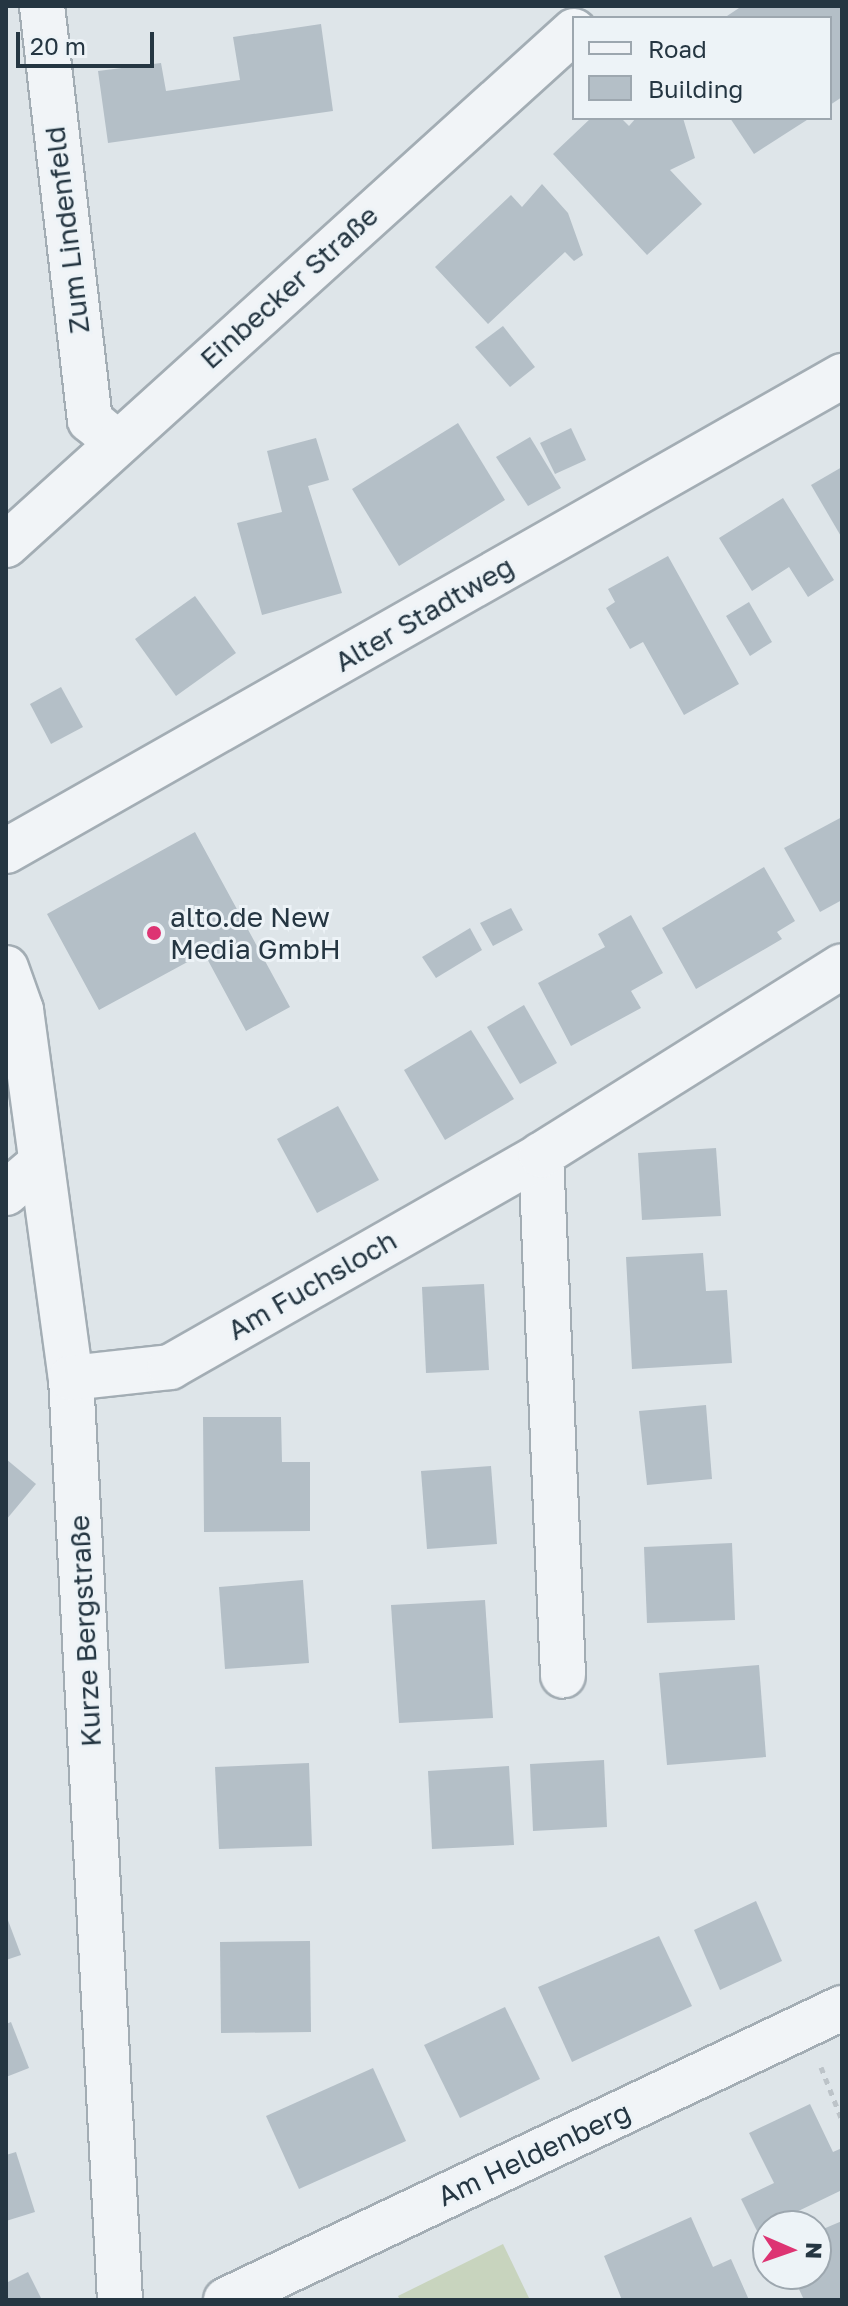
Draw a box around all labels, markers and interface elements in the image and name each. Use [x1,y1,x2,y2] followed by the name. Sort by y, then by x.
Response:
[20,16,158,66] scale bar
[572,16,832,120] legend
[30,31,86,60] text: 20 m
[648,34,707,63] text: Road
[648,74,743,103] text: Building
[38,125,96,335] street label: Zum Lindenfeld
[193,198,385,376] street label: Einbecker Straße
[329,549,519,679] street label: Alter Stadtweg
[170,900,341,966] place label: alto.de New Media GmbH
[145,924,163,942] marker: alto.de New Media GmbH
[222,1223,402,1347] street label: Am Fuchsloch
[62,1514,108,1748] street label: Kurze Bergstraße
[432,2095,636,2213] street label: Am Heldenberg
[752,2210,832,2290] north arrow
[801,2242,828,2260] text: N

